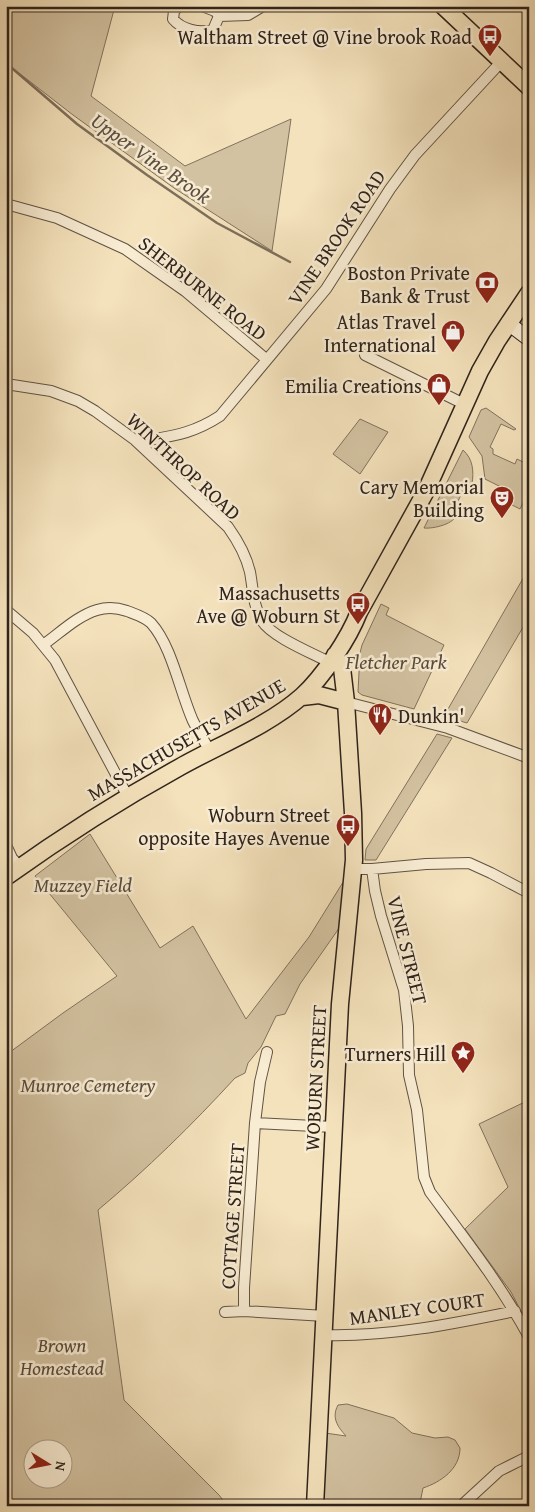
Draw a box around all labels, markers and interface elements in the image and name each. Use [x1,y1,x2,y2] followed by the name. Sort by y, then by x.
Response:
[177,22,472,51] place label: Waltham Street @ Vine brook Road
[477,23,503,57] bus stop icon: Waltham Street @ Vine brook Road
[85,105,218,211] water label: Upper Vine Brook
[280,164,392,310] street label: VINE BROOK ROAD
[133,229,273,347] street label: SHERBURNE ROAD
[348,258,470,310] place label: Boston Private Bank & Trust
[474,270,500,304] bank icon: Boston Private Bank & Trust
[324,307,436,359] place label: Atlas Travel International
[440,319,466,353] shop icon: Atlas Travel International
[285,371,422,400] place label: Emilia Creations
[426,372,452,406] shop icon: Emilia Creations
[120,405,248,527] street label: WINTHROP ROAD
[360,472,484,524] place label: Cary Memorial Building
[489,485,515,519] theatre icon: Cary Memorial Building
[196,578,340,630] place label: Massachusetts Ave @ Woburn St
[345,591,371,625] bus stop icon: Massachusetts Ave @ Woburn St
[344,647,447,676] park label: Fletcher Park
[82,670,290,808] street label: MASSACHUSETTS AVENUE
[398,701,464,730] place label: Dunkin'
[367,702,393,736] restaurant icon: Dunkin'
[138,800,330,852] place label: Woburn Street opposite Hayes Avenue
[335,813,361,847] bus stop icon: Woburn Street opposite Hayes Avenue
[34,870,133,899] park label: Muzzey Field
[381,893,435,1007] street label: VINE STREET
[297,1004,333,1152] street label: WOBURN STREET
[344,1039,446,1068] place label: Turners Hill
[450,1040,476,1074] place icon: Turners Hill
[20,1070,156,1099] park label: Munroe Cemetery
[212,1142,252,1290] street label: COTTAGE STREET
[347,1284,487,1332] street label: MANLEY COURT
[19,1330,104,1382] park label: Brown Homestead
[22,1440,72,1490] north arrow
[50,1460,71,1473] text: N

